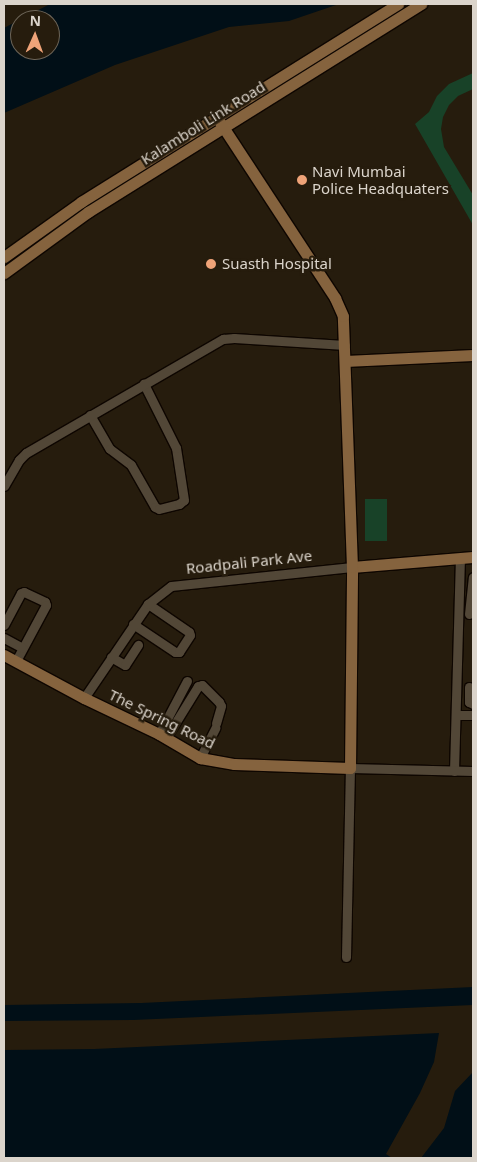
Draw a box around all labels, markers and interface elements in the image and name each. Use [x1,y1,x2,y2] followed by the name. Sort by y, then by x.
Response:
[10,10,60,60] north arrow
[29,11,42,30] text: N
[138,78,268,168] street label: Kalamboli Link Road
[312,162,449,197] place label: Navi Mumbai Police Headquaters
[296,174,308,186] marker: Navi Mumbai Police Headquaters
[222,255,332,273] place label: Suasth Hospital
[204,257,218,271] marker: Suasth Hospital
[185,546,313,578] street label: Roadpali Park Ave
[106,685,218,753] street label: The Spring Road

